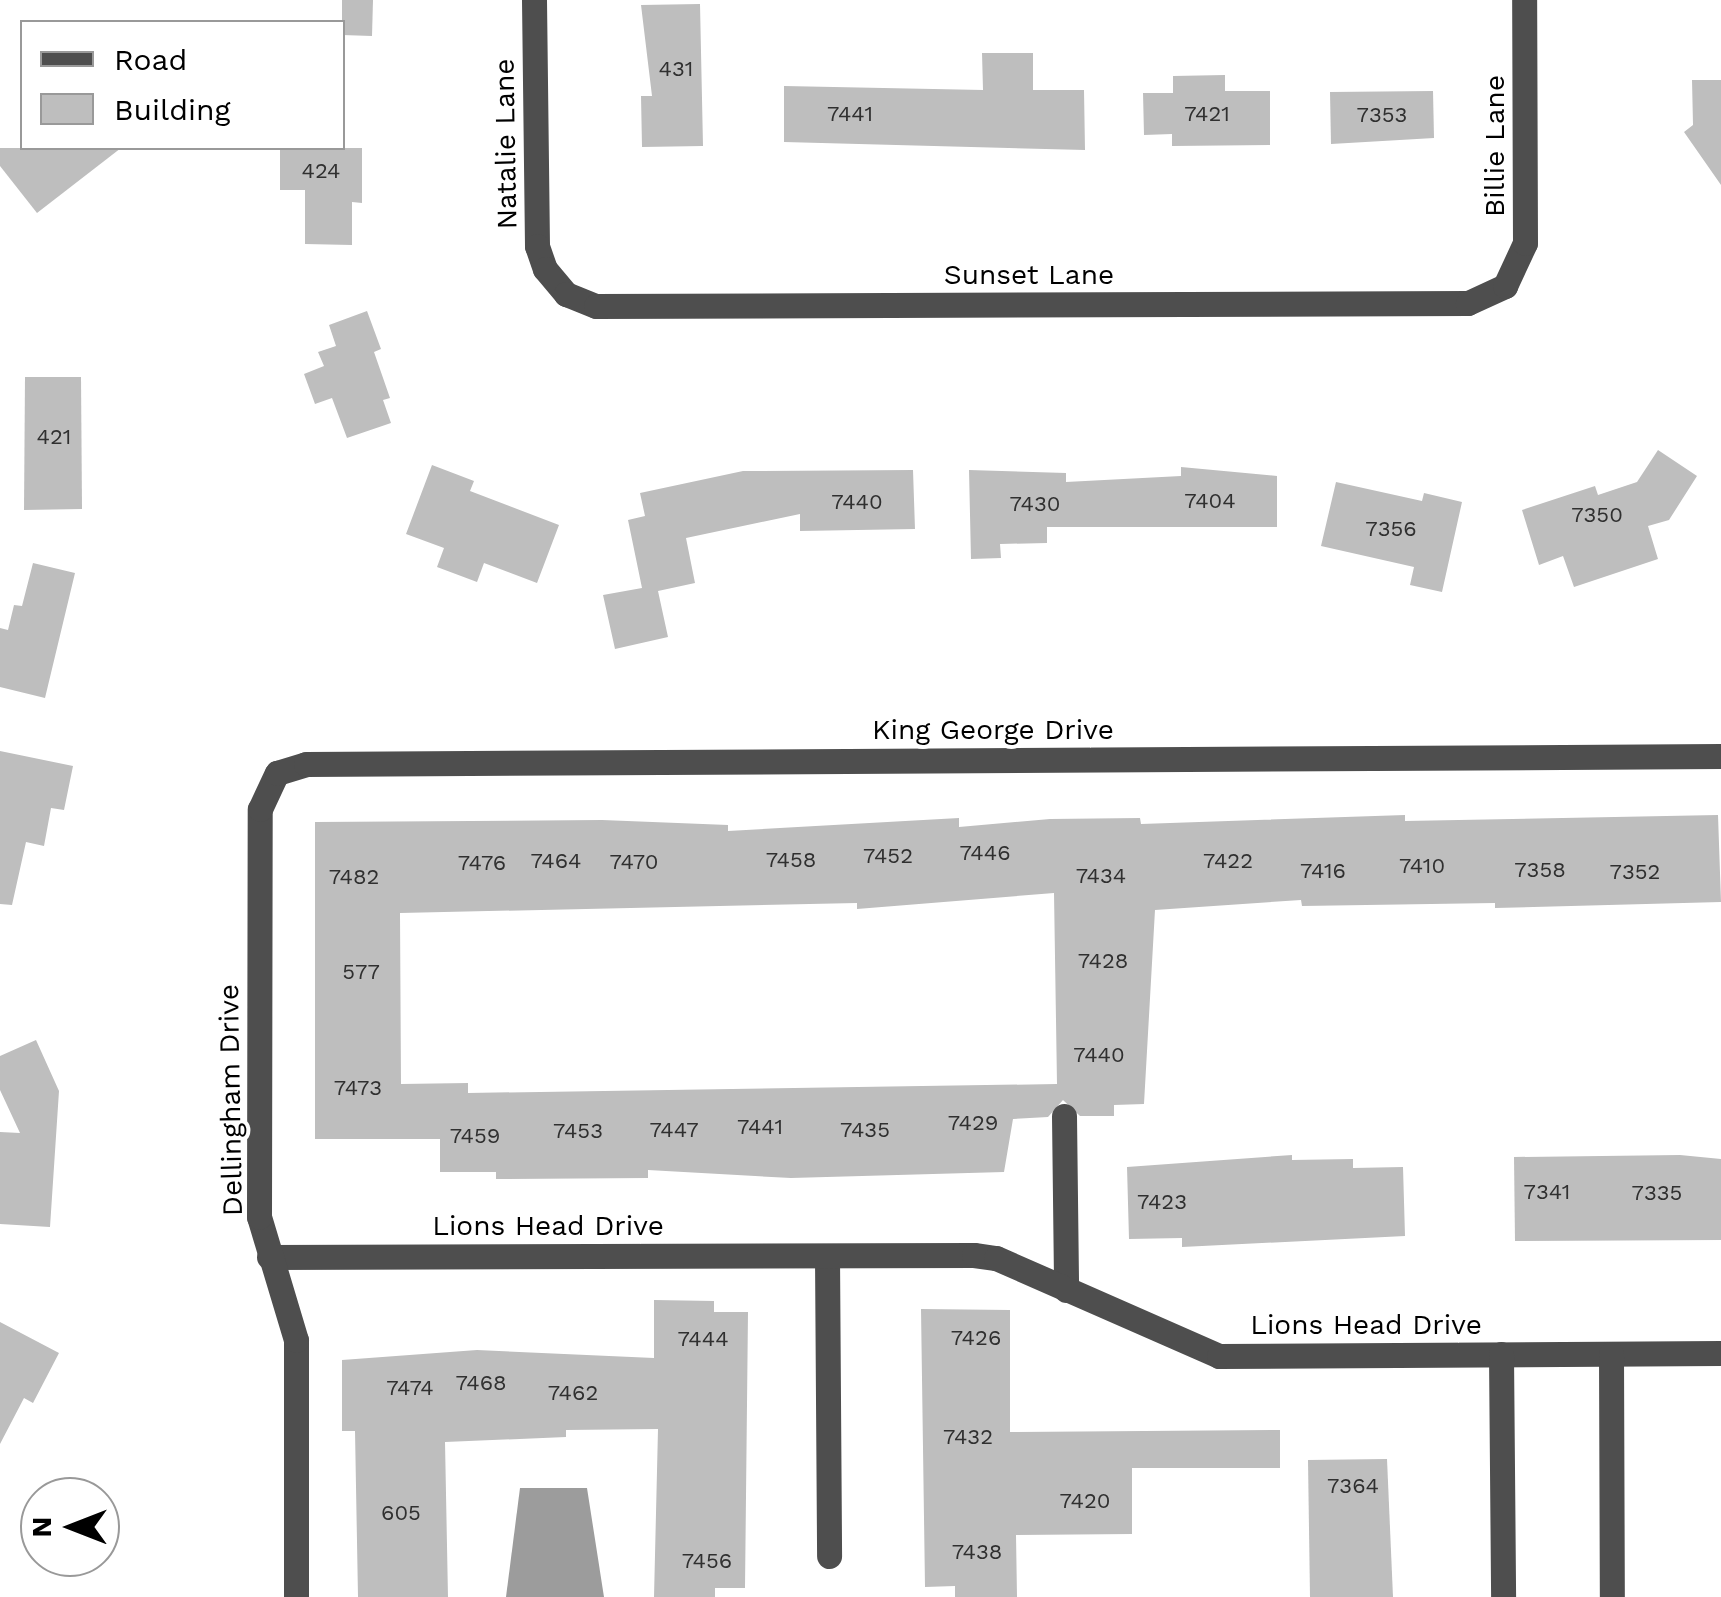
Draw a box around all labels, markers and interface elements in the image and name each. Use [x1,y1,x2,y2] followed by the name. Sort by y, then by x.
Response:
[20,20,345,150] legend
[114,42,187,77] text: Road
[659,56,693,82] house number: 431
[488,58,524,230] street label: Natalie Lane
[1478,75,1512,217] street label: Billie Lane
[114,92,231,127] text: Building
[827,101,873,127] house number: 7441
[1184,101,1230,127] house number: 7421
[1357,102,1407,128] house number: 7353
[301,158,341,184] house number: 424
[944,258,1114,292] street label: Sunset Lane
[37,424,71,450] house number: 421
[1184,488,1236,514] house number: 7404
[831,489,883,515] house number: 7440
[1010,491,1060,517] house number: 7430
[1571,502,1623,528] house number: 7350
[1365,516,1417,542] house number: 7356
[872,713,1114,747] street label: King George Drive
[959,840,1011,866] house number: 7446
[863,843,913,869] house number: 7452
[766,847,816,873] house number: 7458
[530,848,582,874] house number: 7464
[1203,848,1253,874] house number: 7422
[610,849,658,875] house number: 7470
[458,850,506,876] house number: 7476
[1399,853,1445,879] house number: 7410
[1514,857,1566,883] house number: 7358
[1300,858,1346,884] house number: 7416
[1610,859,1660,885] house number: 7352
[1076,863,1126,889] house number: 7434
[329,864,379,890] house number: 7482
[1078,948,1128,974] house number: 7428
[342,959,380,985] house number: 577
[212,984,250,1216] street label: Dellingham Drive
[1073,1042,1125,1068] house number: 7440
[334,1075,382,1101] house number: 7473
[948,1110,998,1136] house number: 7429
[737,1114,783,1140] house number: 7441
[650,1117,698,1143] house number: 7447
[840,1117,890,1143] house number: 7435
[553,1118,603,1144] house number: 7453
[450,1123,500,1149] house number: 7459
[1524,1179,1570,1205] house number: 7341
[1632,1180,1682,1206] house number: 7335
[1137,1189,1187,1215] house number: 7423
[432,1209,664,1243] street label: Lions Head Drive
[1250,1308,1482,1342] street label: Lions Head Drive
[951,1325,1001,1351] house number: 7426
[677,1326,729,1352] house number: 7444
[455,1370,507,1396] house number: 7468
[386,1375,434,1401] house number: 7474
[548,1380,598,1406] house number: 7462
[943,1424,993,1450] house number: 7432
[1327,1473,1379,1499] house number: 7364
[20,1477,120,1577] north arrow
[1060,1488,1110,1514] house number: 7420
[381,1500,421,1526] house number: 605
[25,1517,58,1537] text: N
[952,1539,1002,1565] house number: 7438
[682,1548,732,1574] house number: 7456

